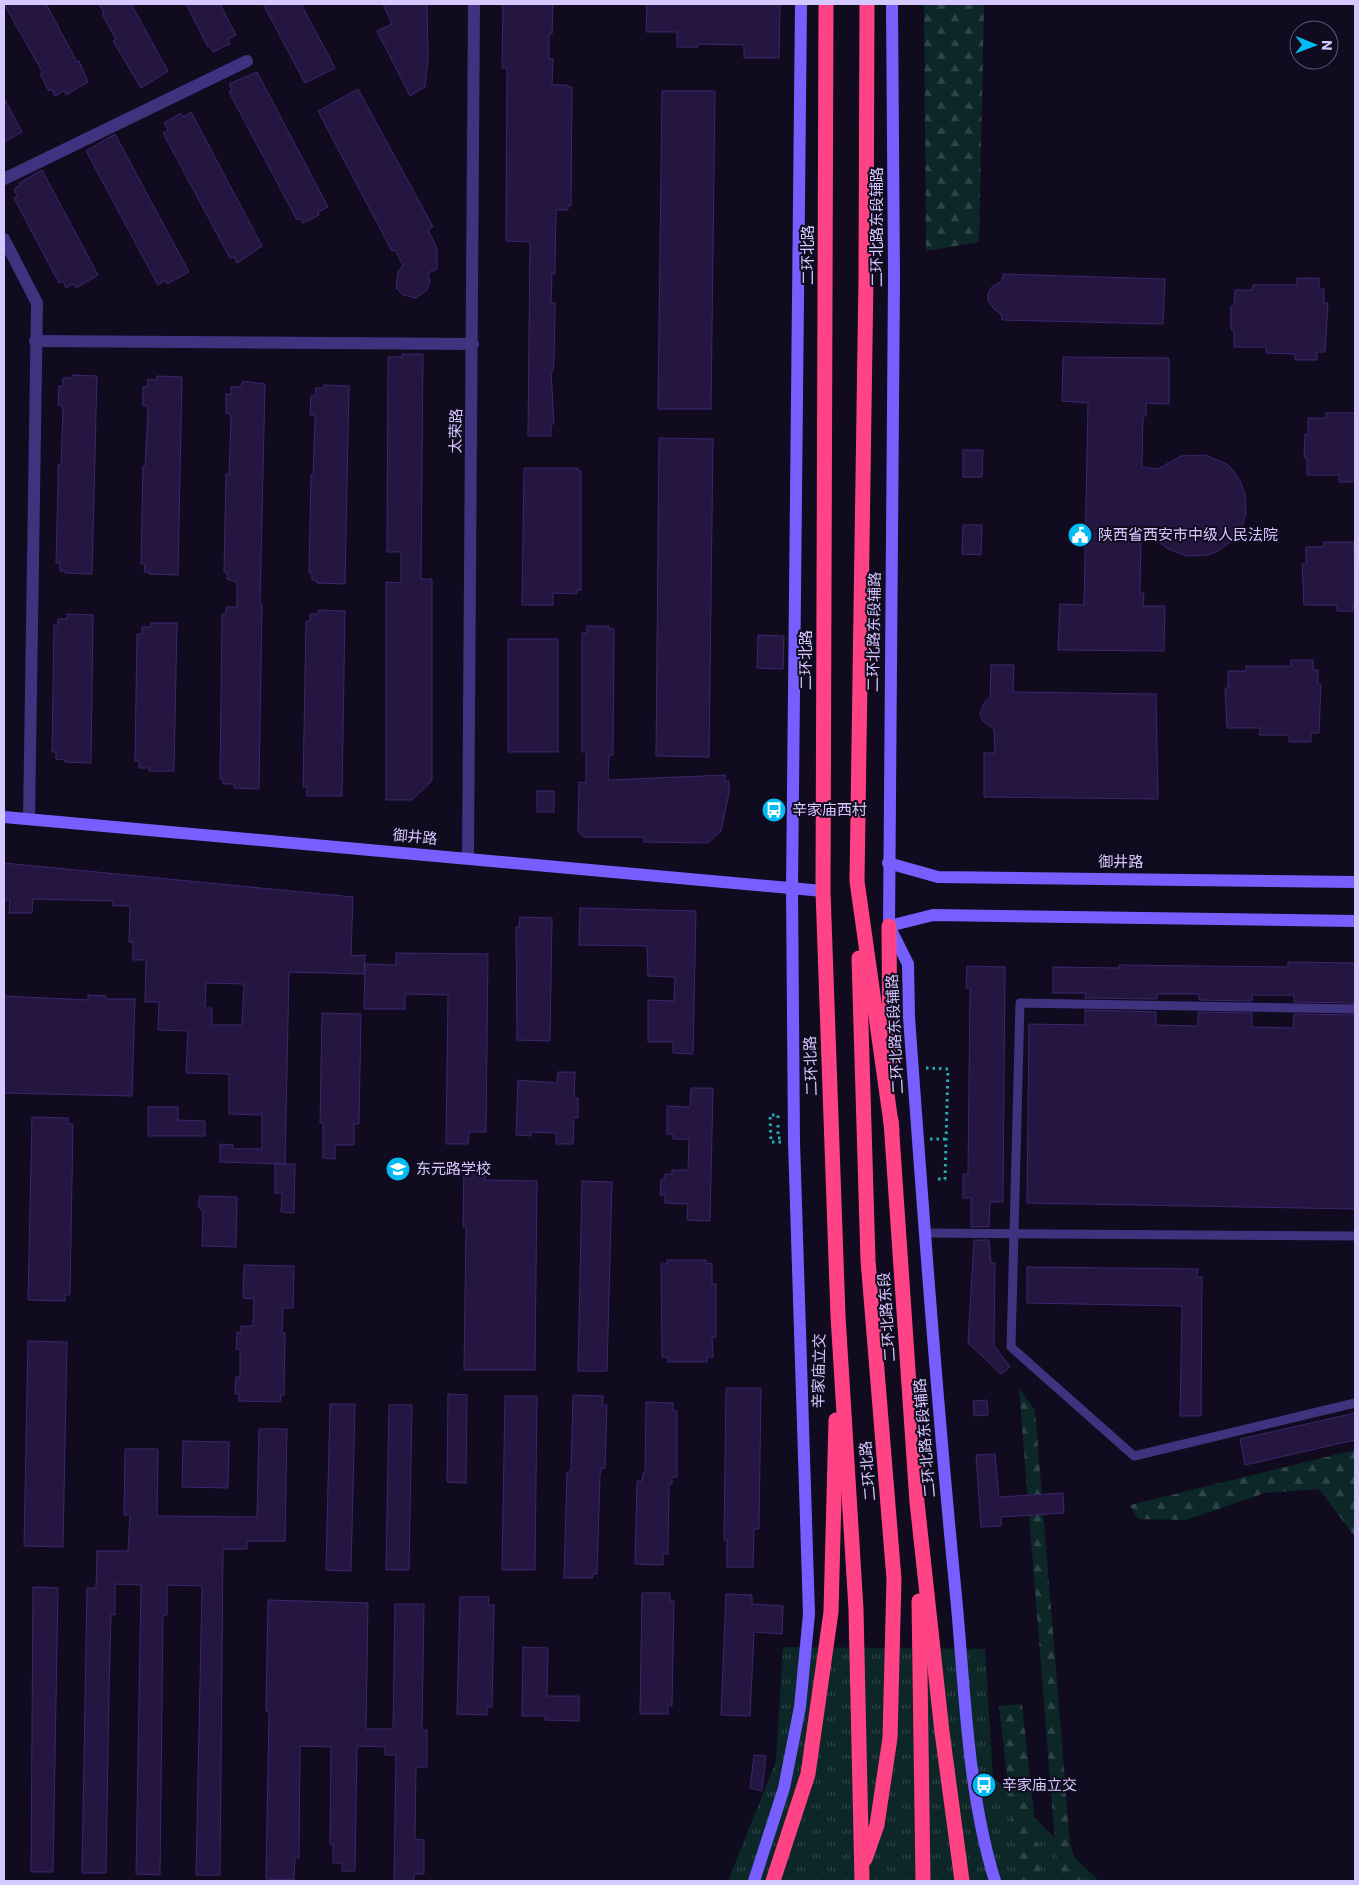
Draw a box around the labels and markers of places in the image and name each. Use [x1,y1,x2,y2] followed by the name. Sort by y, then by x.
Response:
[1067,522,1093,548] public building icon: 陕西省西安市中级人民法院
[1098,525,1278,543] place label: 陕西省西安市中级人民法院
[761,797,787,823] bus stop icon: 辛家庙西村
[792,800,867,818] place label: 辛家庙西村
[385,1156,411,1182] school or university icon: 东元路学校
[416,1159,491,1177] place label: 东元路学校
[971,1772,997,1798] bus stop icon: 辛家庙立交
[1002,1775,1077,1793] place label: 辛家庙立交

